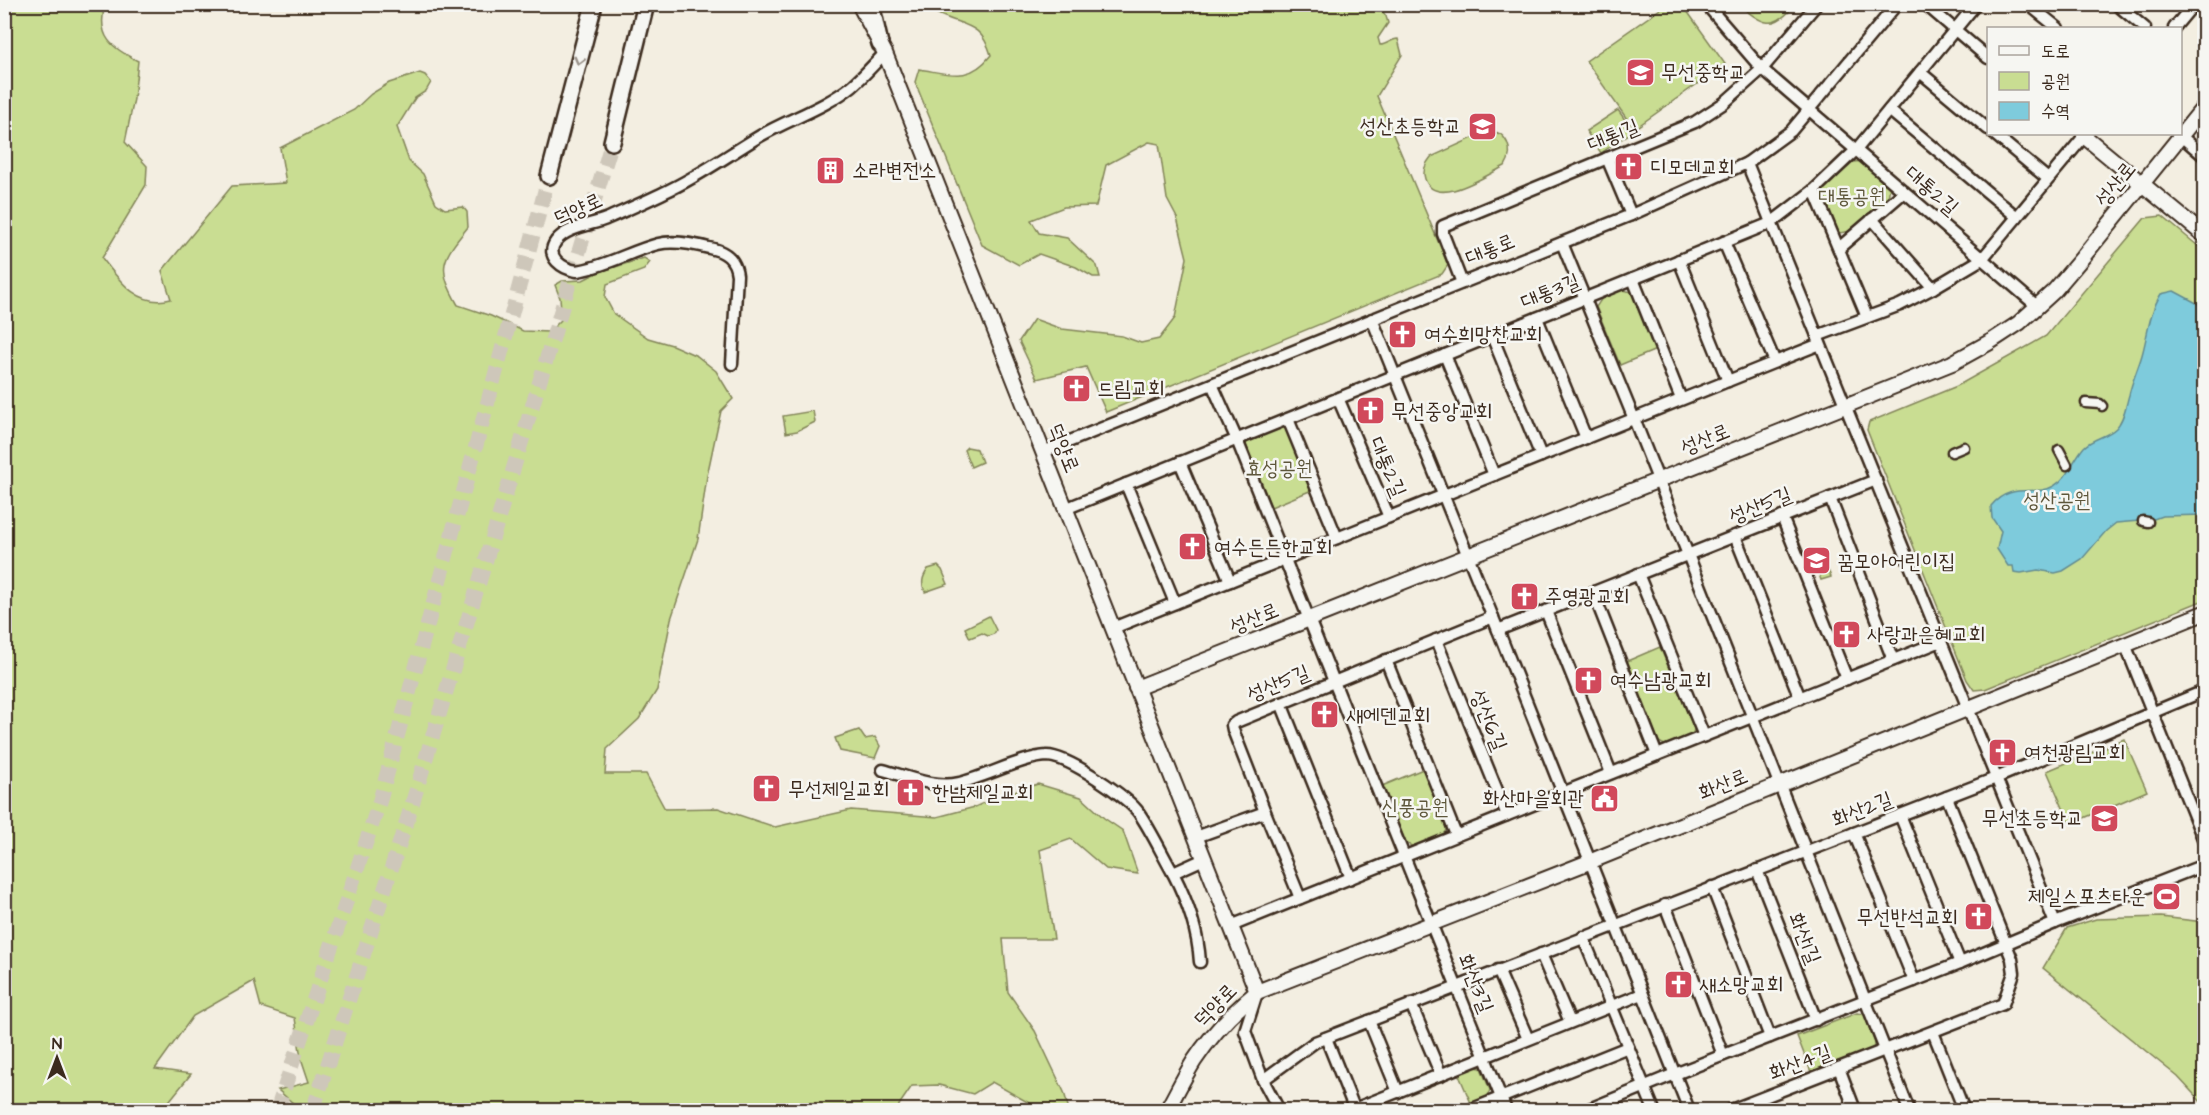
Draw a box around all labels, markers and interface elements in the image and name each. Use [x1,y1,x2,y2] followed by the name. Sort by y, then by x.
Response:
[1987,27,2182,135] legend
[2041,39,2070,64] text: 도로
[574,55,586,66] one-way arrow
[1624,56,1656,88] school or university icon: 무선중학교
[1661,58,1746,87] place label: 무선중학교
[2041,69,2070,94] text: 공원
[2041,99,2070,124] text: 수역
[1466,110,1498,142] school or university icon: 성산초등학교
[1360,112,1461,141] place label: 성산초등학교
[1583,112,1643,159] street label: 대통1길
[1613,151,1645,183] church icon: 디모데교회
[1650,153,1735,182] place label: 디모데교회
[815,154,847,186] building icon: 소라변전소
[2088,155,2143,213] street label: 성산로
[852,156,937,185] place label: 소라변전소
[1898,159,1965,222] street label: 대통2길
[1818,182,1886,211] park label: 대통공원
[549,186,607,233] street label: 덕양로
[1461,227,1519,272] street label: 대통로
[1516,266,1584,316] street label: 대통3길
[1387,318,1419,350] church icon: 여수희망찬교회
[1424,320,1542,349] place label: 여수희망찬교회
[1060,372,1092,404] church icon: 드림교회
[1097,374,1165,403] place label: 드림교회
[1354,395,1386,427] church icon: 무선중앙교회
[1391,397,1492,426] place label: 무선중앙교회
[1676,417,1734,462] street label: 성산로
[1041,419,1086,477] street label: 덕양로
[1362,433,1413,502] street label: 대통2길
[1245,454,1313,483] park label: 효성공원
[1724,480,1796,531] street label: 성산5길
[2023,486,2091,515] park label: 성산공원
[1177,531,1209,563] church icon: 여수든든한교회
[1214,533,1332,562] place label: 여수든든한교회
[1800,545,1832,577] school or university icon: 꿈모아어린이집
[1837,547,1955,576] place label: 꿈모아어린이집
[1508,580,1540,612] church icon: 주영광교회
[1545,582,1630,611] place label: 주영광교회
[1225,596,1283,641] street label: 성산로
[1830,618,1862,650] church icon: 사랑과은혜교회
[1867,620,1985,649] place label: 사랑과은혜교회
[1242,658,1314,709] street label: 성산5길
[1573,664,1605,696] church icon: 여수남광교회
[1610,666,1711,695] place label: 여수남광교회
[1463,685,1514,755] street label: 성산6길
[1309,699,1341,731] church icon: 새에덴교회
[1346,701,1431,730] place label: 새에덴교회
[1987,736,2019,768] church icon: 여천광림교회
[2024,738,2125,767] place label: 여천광림교회
[1694,762,1752,807] street label: 화산로
[751,773,783,805] church icon: 무선제일교회
[788,775,889,804] place label: 무선제일교회
[895,776,927,808] church icon: 한남제일교회
[932,778,1033,807] place label: 한남제일교회
[1589,782,1621,814] public building icon: 화산마을회관
[1483,784,1584,813] place label: 화산마을회관
[1828,785,1897,834] street label: 화산2길
[1381,793,1449,822] park label: 신풍공원
[2088,802,2120,834] school or university icon: 무선초등학교
[1982,804,2083,833] place label: 무선초등학교
[2151,880,2183,912] sports icon: 제일스포츠타운
[2028,882,2146,911] place label: 제일스포츠타운
[1963,901,1995,933] church icon: 무선반석교회
[1857,903,1958,932] place label: 무선반석교회
[1781,908,1828,968] street label: 화산1길
[1451,949,1501,1017] street label: 화산3길
[1662,968,1694,1000] church icon: 새소망교회
[1699,970,1784,999] place label: 새소망교회
[1187,977,1243,1034] street label: 덕양로
[27,1028,87,1088] north arrow
[52,1033,62,1055] text: N
[1765,1037,1836,1088] street label: 화산4길

